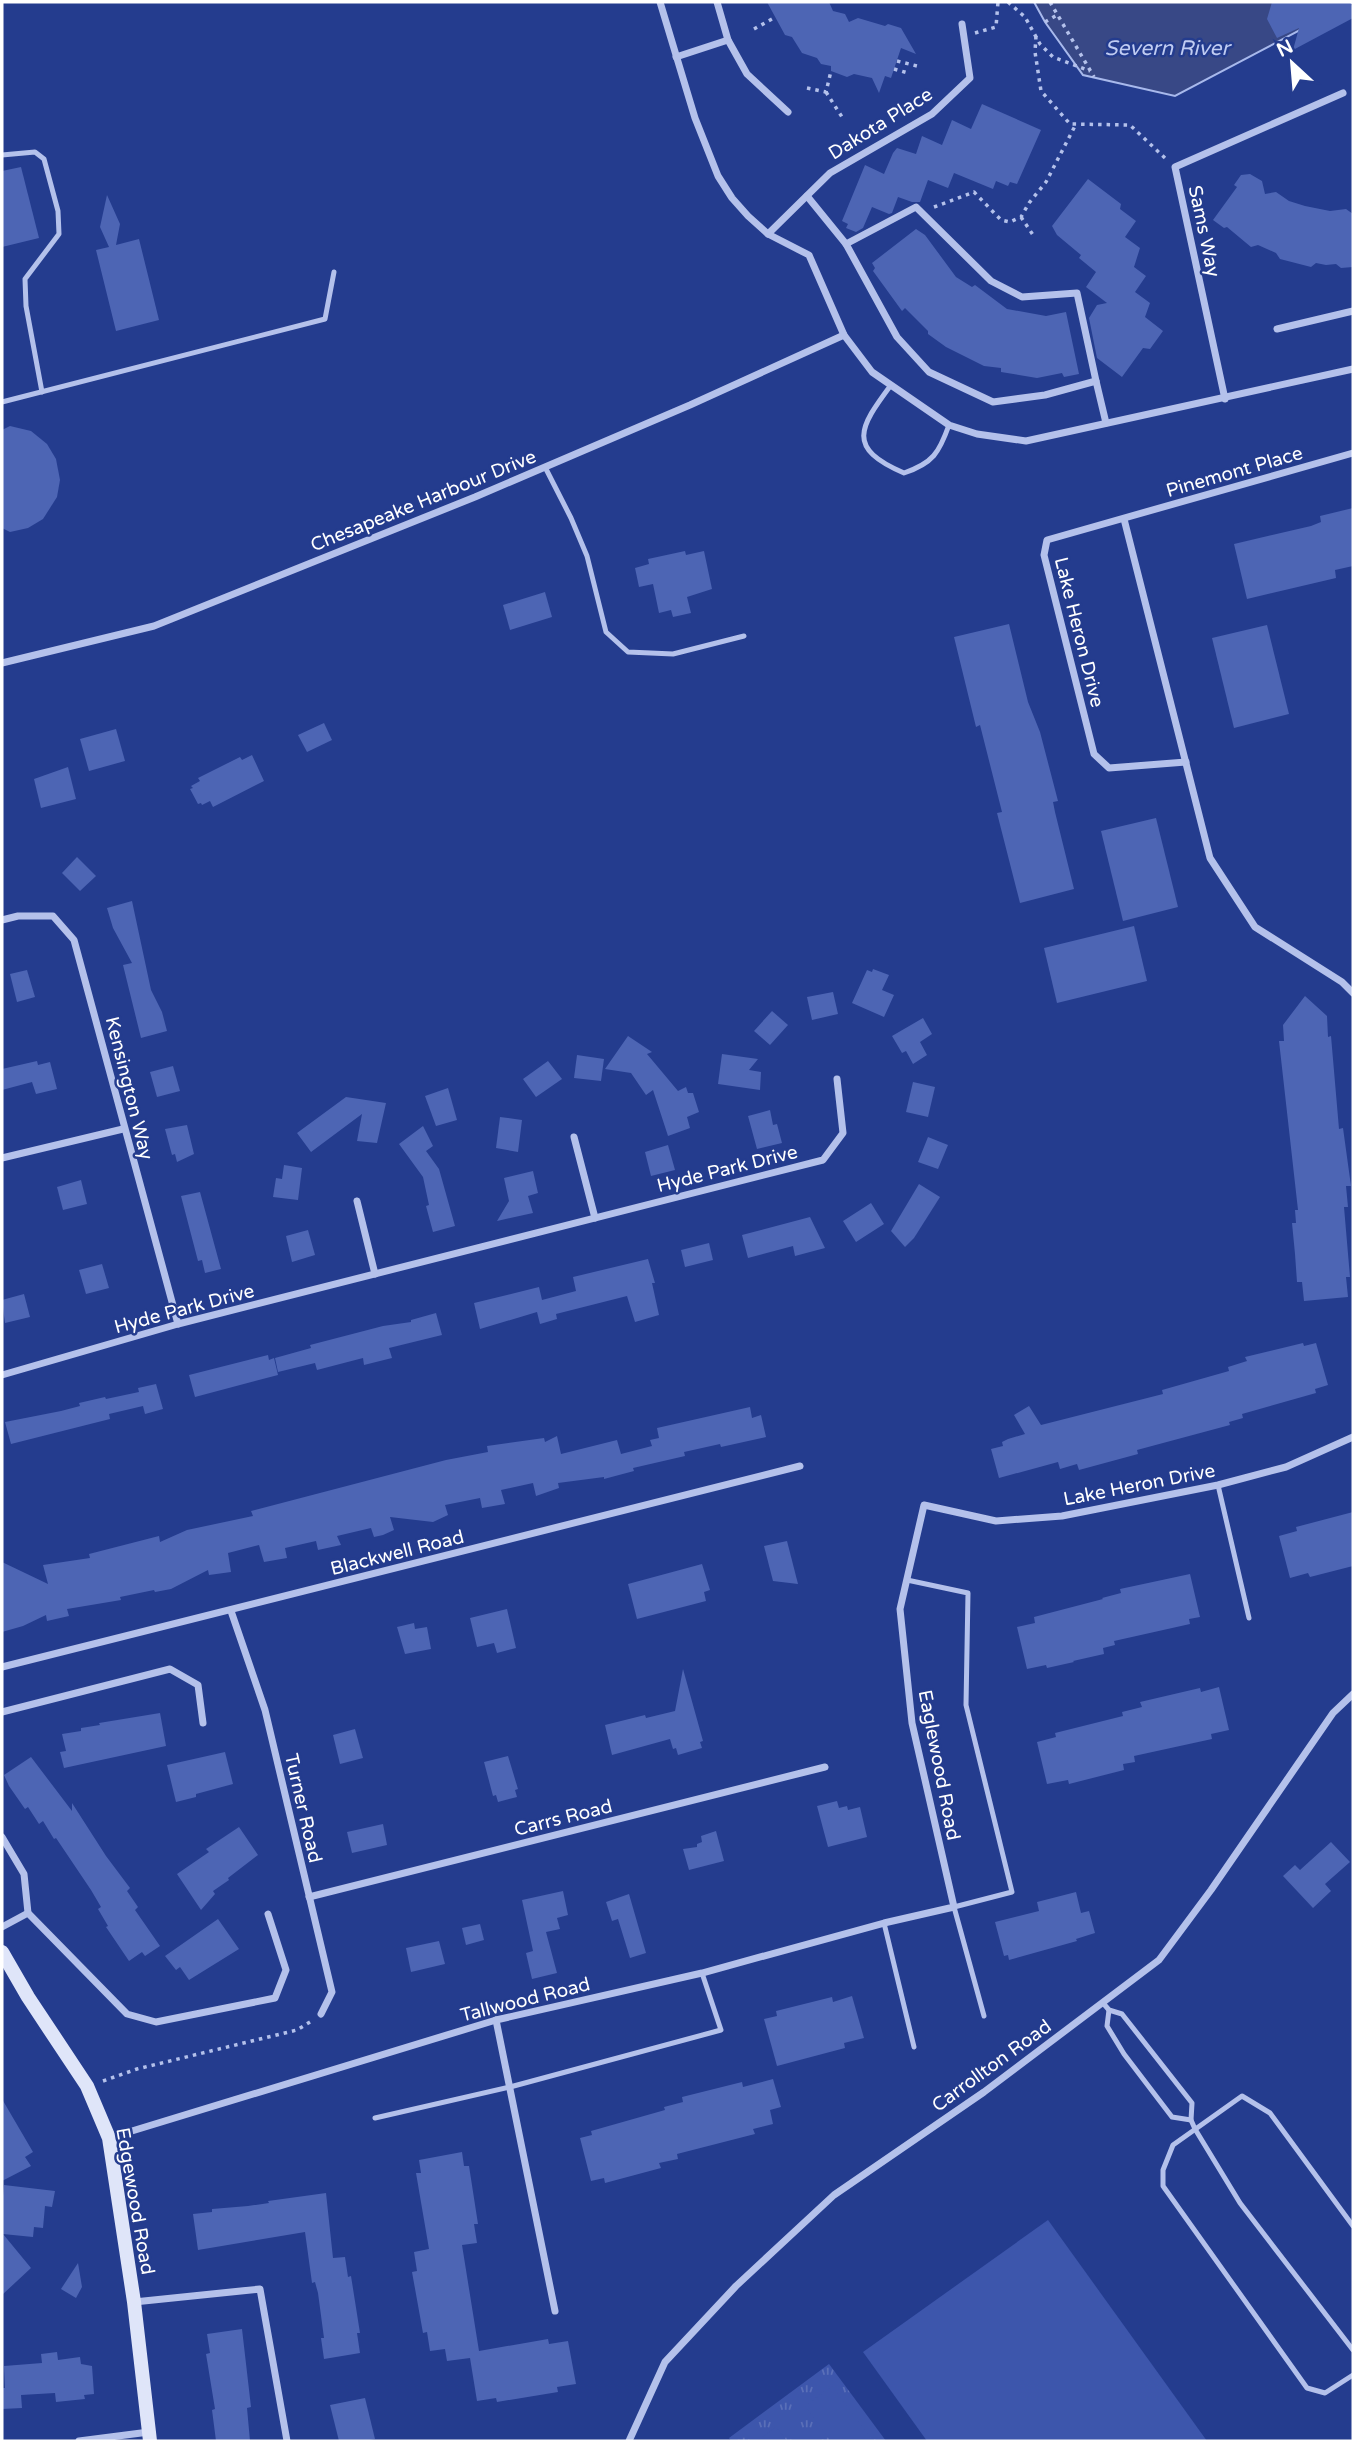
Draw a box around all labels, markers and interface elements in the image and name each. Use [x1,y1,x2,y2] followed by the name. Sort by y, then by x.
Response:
[1257,28,1327,98] north arrow
[1273,35,1297,62] text: N
[1105,36,1232,61] water label: Severn River
[825,83,936,164] street label: Dakota Place
[1184,183,1224,279] street label: Sams Way
[1163,442,1305,502] street label: Pinemont Place
[307,446,539,556] street label: Chesapeake Harbour Drive
[1050,555,1108,710] street label: Lake Heron Drive
[101,1014,157,1162] street label: Kensington Way
[655,1141,800,1197] street label: Hyde Park Drive
[112,1280,257,1338] street label: Hyde Park Drive
[1061,1459,1217,1510] street label: Lake Heron Drive
[328,1526,466,1580] street label: Blackwell Road
[914,1688,964,1842] street label: Eaglewood Road
[280,1751,326,1865] street label: Turner Road
[512,1795,615,1841] street label: Carrs Road
[458,1973,592,2027] street label: Tallwood Road
[928,2015,1056,2116] street label: Carrollton Road
[111,2126,159,2277] street label: Edgewood Road

